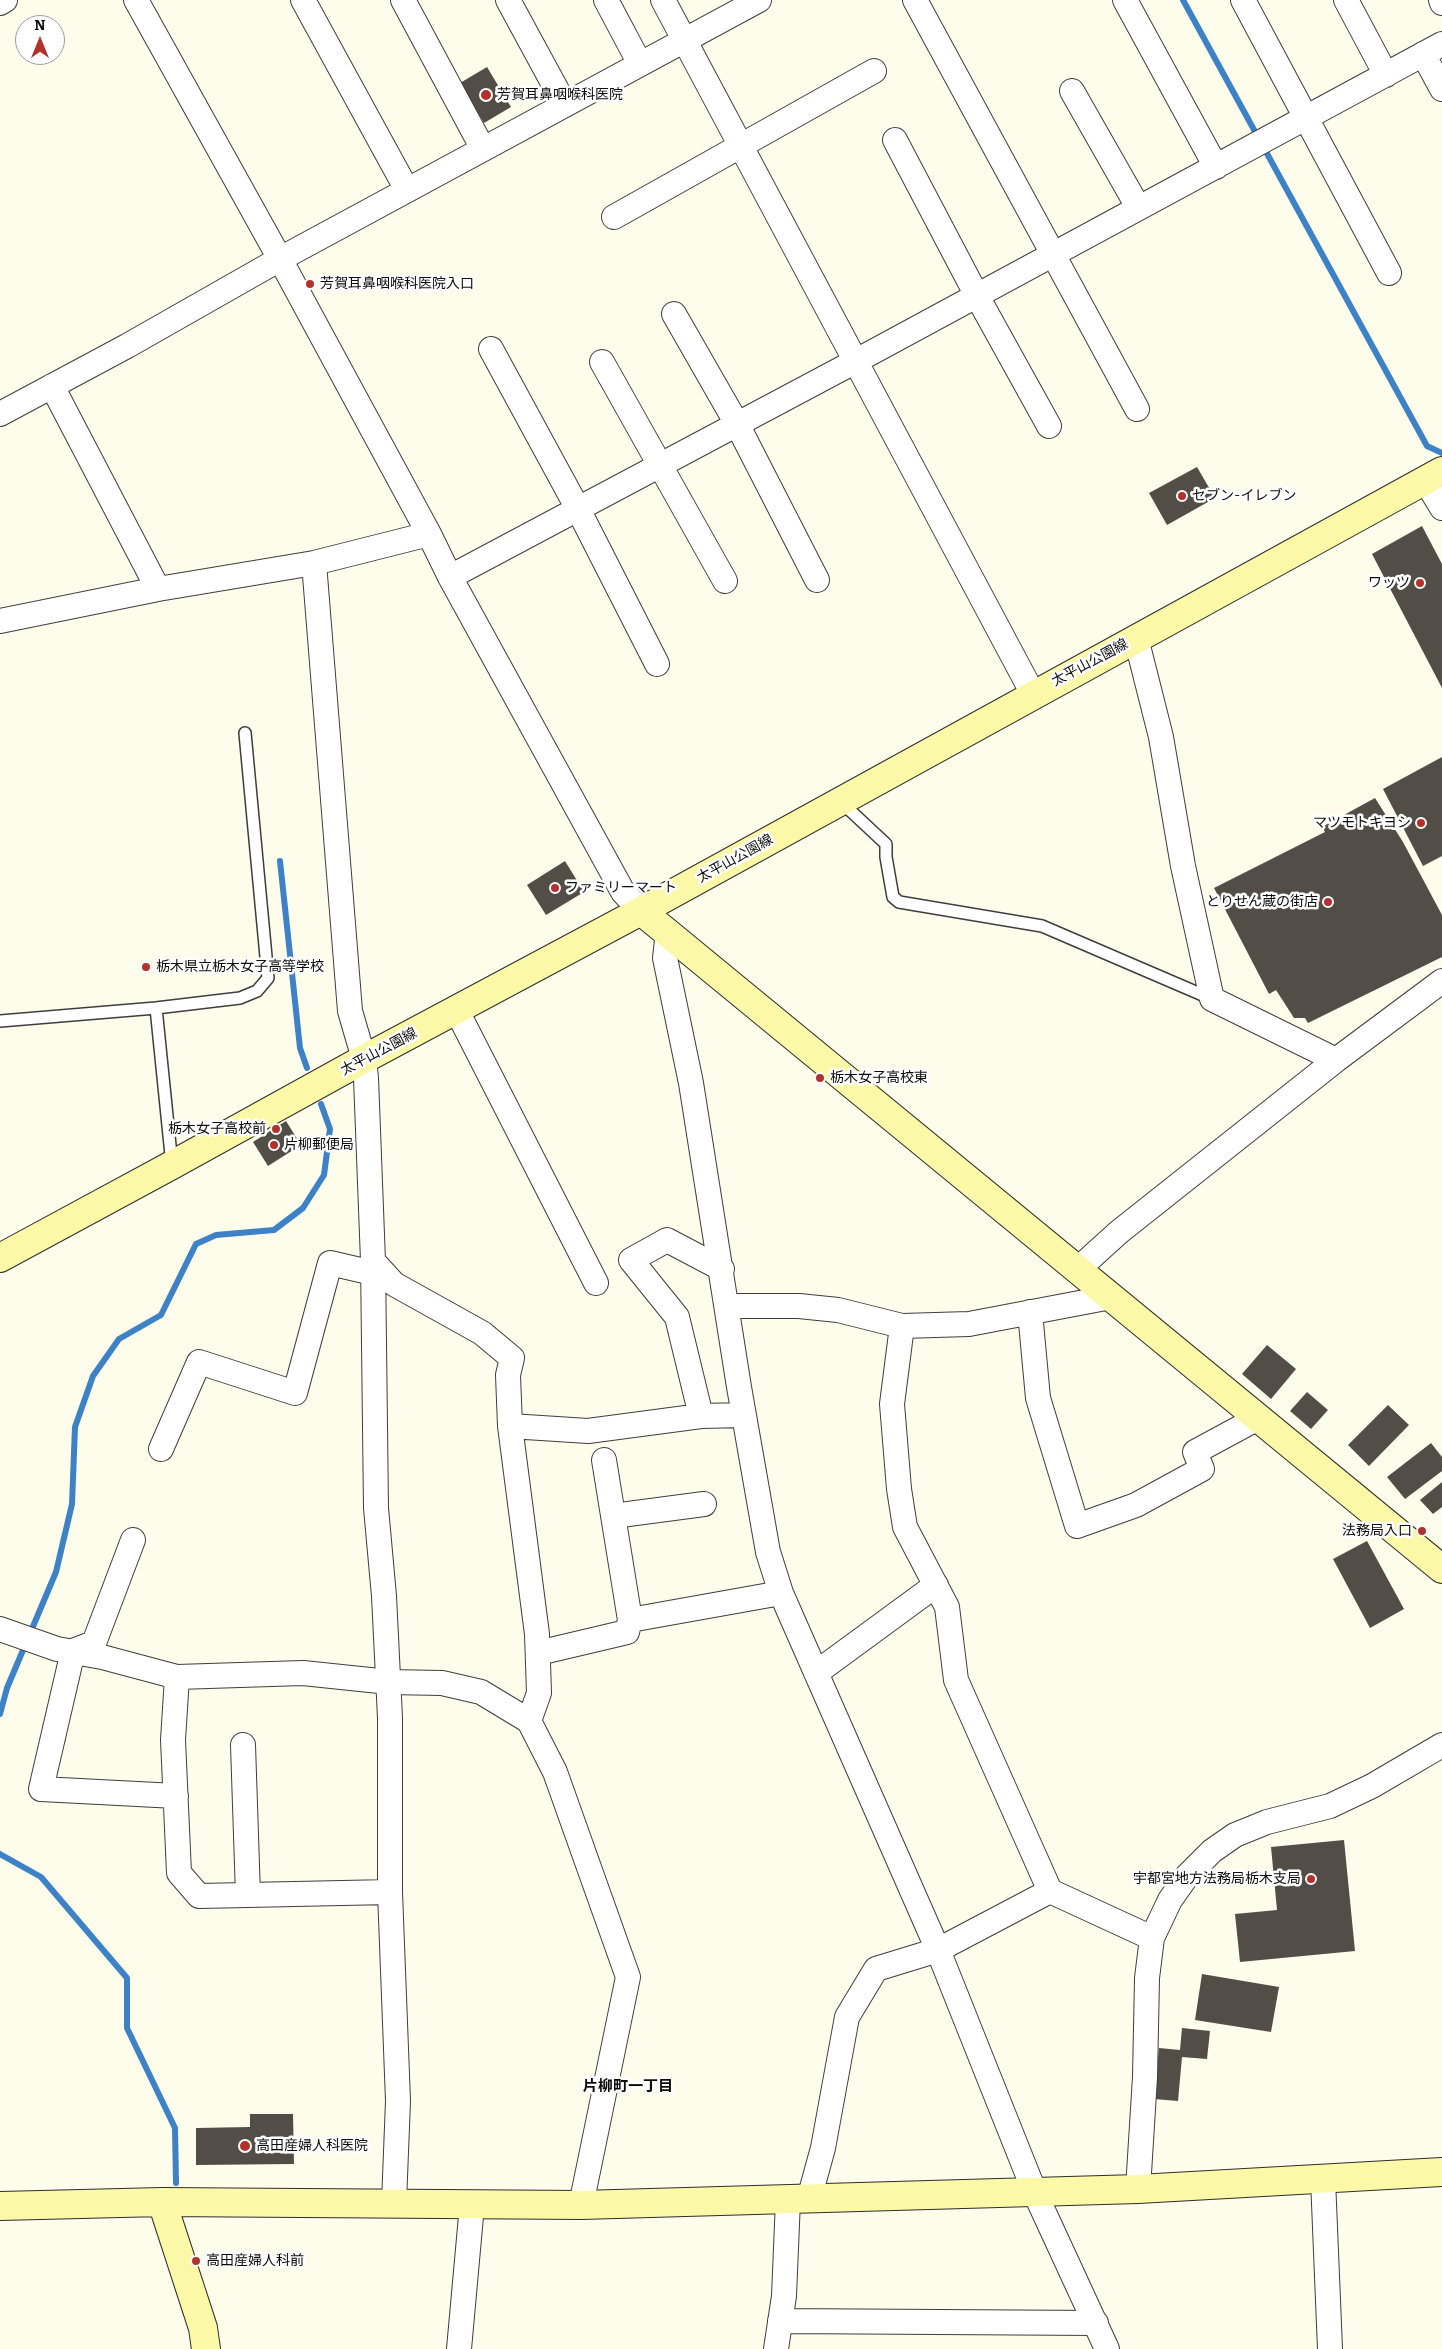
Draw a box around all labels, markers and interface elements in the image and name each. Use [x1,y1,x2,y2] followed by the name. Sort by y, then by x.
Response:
[15,15,65,65] north arrow
[35,17,45,34] text: N
[497,87,623,103] place label: 芳賀耳鼻咽喉科医院
[479,88,493,102] marker: 芳賀耳鼻咽喉科医院
[320,276,474,292] place label: 芳賀耳鼻咽喉科医院入口
[304,278,316,290] marker: 芳賀耳鼻咽喉科医院入口
[1192,488,1296,504] place label: セブン-イレブン
[1176,490,1188,502] marker: セブン-イレブン
[1368,575,1410,591] place label: ワッツ
[1414,577,1426,589] marker: ワッツ
[1049,636,1131,690] street label: 太平山公園線
[1313,815,1411,831] place label: マツモトキヨシ
[1415,817,1427,829] marker: マツモトキヨシ
[694,831,776,887] street label: 太平山公園線
[565,880,677,896] place label: ファミリーマート
[549,882,561,894] marker: ファミリーマート
[1206,894,1318,910] place label: とりせん蔵の街店
[1322,896,1334,908] marker: とりせん蔵の街店
[156,959,324,975] place label: 栃木県立栃木女子高等学校
[140,961,152,973] marker: 栃木県立栃木女子高等学校
[338,1025,420,1079] street label: 太平山公園線
[830,1070,928,1086] place label: 栃木女子高校東
[814,1072,826,1084] marker: 栃木女子高校東
[168,1121,266,1137] place label: 栃木女子高校前
[270,1123,282,1135] marker: 栃木女子高校前
[284,1137,354,1153] place label: 片柳郵便局
[268,1139,280,1151] marker: 片柳郵便局
[1342,1523,1412,1539] place label: 法務局入口
[1416,1525,1428,1537] marker: 法務局入口
[1133,1871,1301,1887] place label: 宇都宮地方法務局栃木支局
[1305,1873,1317,1885] marker: 宇都宮地方法務局栃木支局
[583,2078,673,2096] district label: 片柳町一丁目
[256,2138,368,2154] place label: 高田産婦人科医院
[238,2139,252,2153] marker: 高田産婦人科医院
[206,2253,304,2269] place label: 高田産婦人科前
[190,2255,202,2267] marker: 高田産婦人科前

